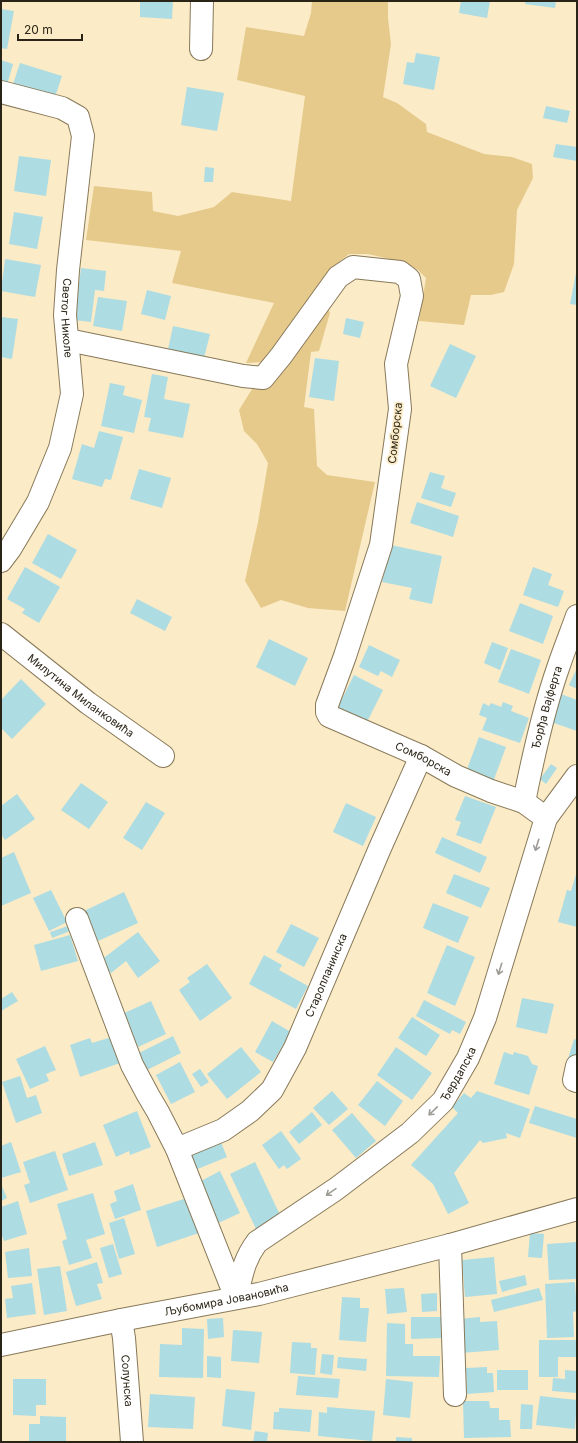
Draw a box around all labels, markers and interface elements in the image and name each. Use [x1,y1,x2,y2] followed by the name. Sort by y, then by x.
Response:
[18,16,82,42] scale bar
[24,22,53,37] text: 20 m
[58,278,76,358] street label: Светог Николе
[385,402,405,464] street label: Сомборска
[25,651,137,740] street label: Милутина Миланковића
[528,664,565,751] street label: Ђорђа Вајферта
[393,739,454,779] street label: Сомборска
[533,838,540,851] one-way arrow
[302,931,350,1019] street label: Старопланинска
[496,963,503,976] one-way arrow
[437,1045,479,1104] street label: Ђердапска
[428,1106,438,1116] one-way arrow
[326,1188,337,1196] one-way arrow
[163,1280,290,1319] street label: Љубомира Јовановића
[118,1354,136,1407] street label: Солунска

